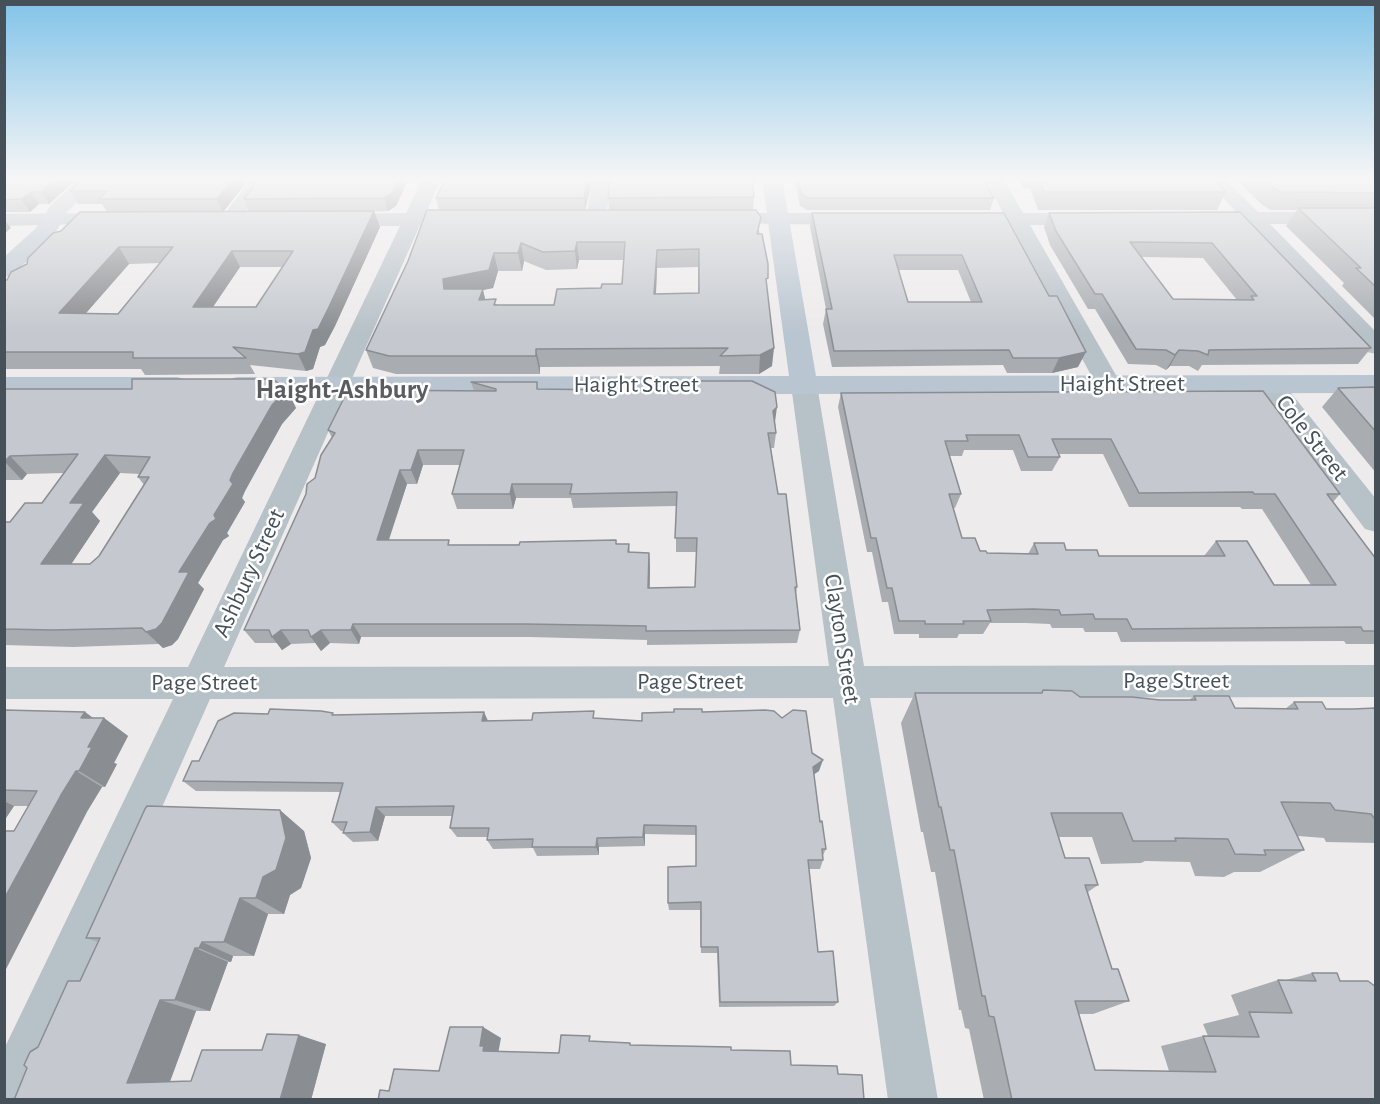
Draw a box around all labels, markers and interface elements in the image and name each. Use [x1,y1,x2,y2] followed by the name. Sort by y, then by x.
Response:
[1059,370,1185,398] street label: Haight Street
[573,371,699,399] street label: Haight Street
[256,374,428,406] district label: Haight-Ashbury
[1269,389,1355,487] street label: Cole Street
[207,504,291,642] street label: Ashbury Street
[818,572,866,706] street label: Clayton Street
[1123,667,1229,695] street label: Page Street
[637,668,743,696] street label: Page Street
[151,669,257,697] street label: Page Street

